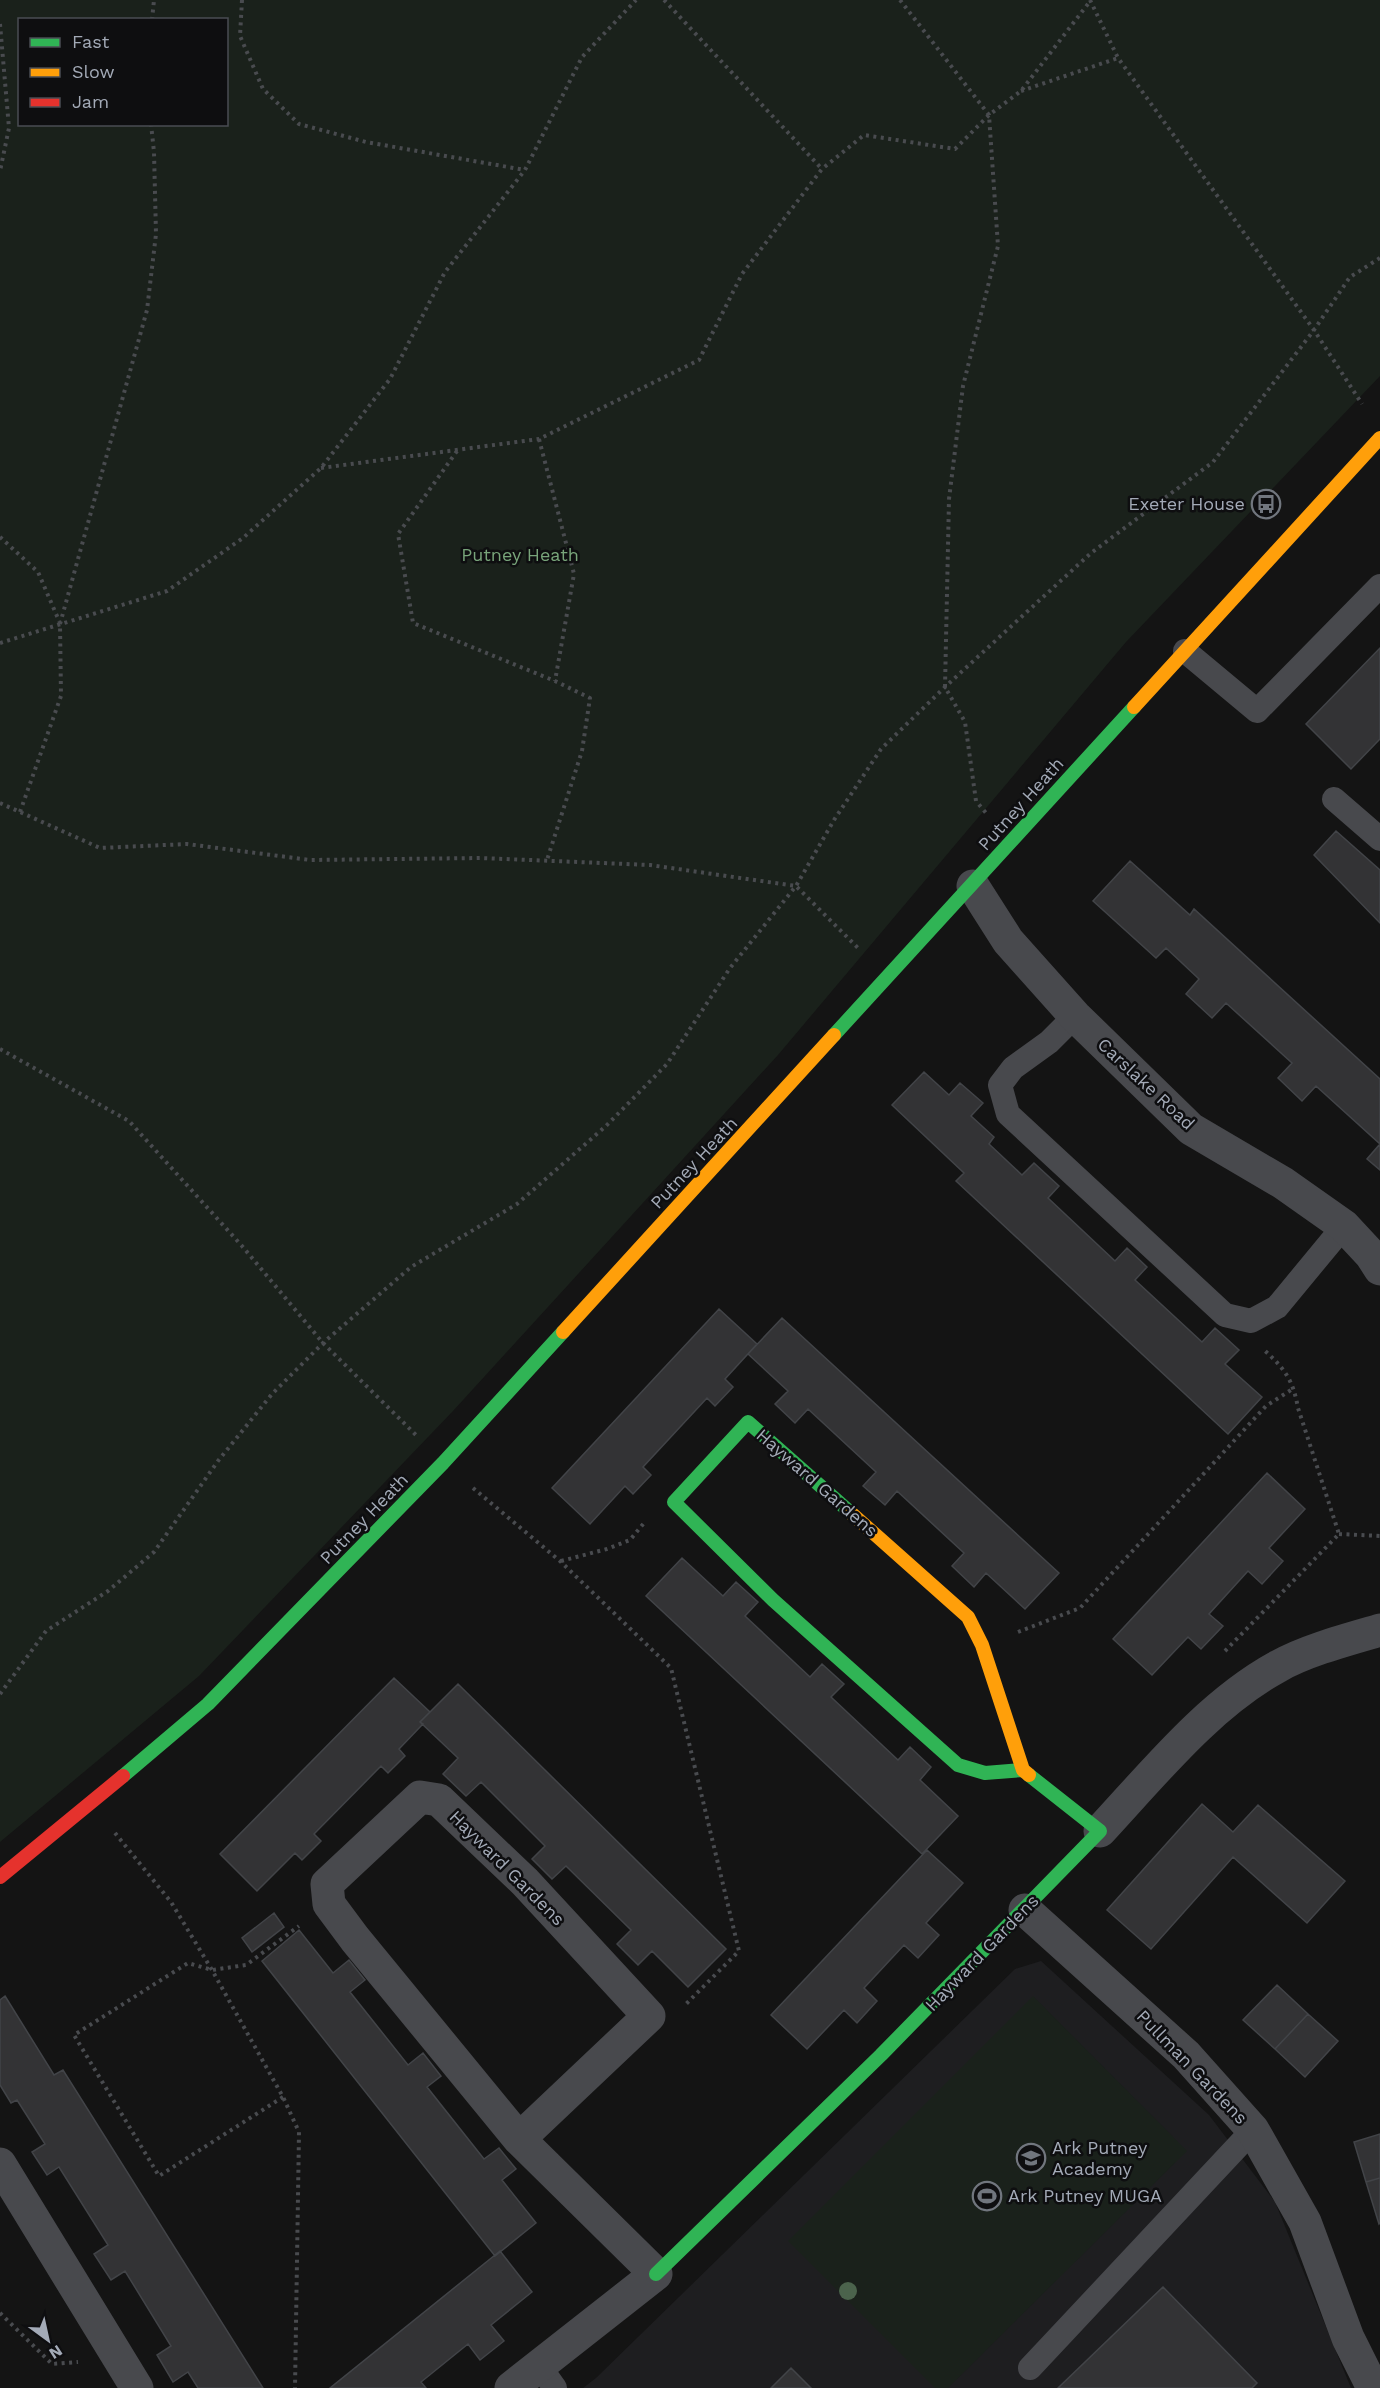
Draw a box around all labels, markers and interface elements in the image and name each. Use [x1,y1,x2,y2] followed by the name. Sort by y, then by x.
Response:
[18,18,228,126] legend
[72,31,110,52] text: Fast
[72,61,115,82] text: Slow
[72,91,109,112] text: Jam
[1250,488,1282,520] bus stop icon: Exeter House
[1128,493,1245,514] place label: Exeter House
[461,544,579,565] park label: Putney Heath
[973,753,1068,854] street label: Putney Heath
[1093,1033,1199,1134] street label: Carslake Road
[646,1112,741,1213] street label: Putney Heath
[752,1424,882,1541] street label: Hayward Gardens
[315,1469,412,1568] street label: Putney Heath
[445,1806,569,1930] street label: Hayward Gardens
[921,1890,1043,2015] street label: Hayward Gardens
[1133,2005,1252,2128] street label: Pullman Gardens
[1052,2137,1148,2179] place label: Ark Putney Academy
[1015,2142,1047,2174] school or university icon: Ark Putney Academy
[971,2180,1003,2212] sports icon: Ark Putney MUGA
[1008,2185,1162,2206] place label: Ark Putney MUGA
[18,2310,78,2370] north arrow
[46,2341,66,2363] text: N

